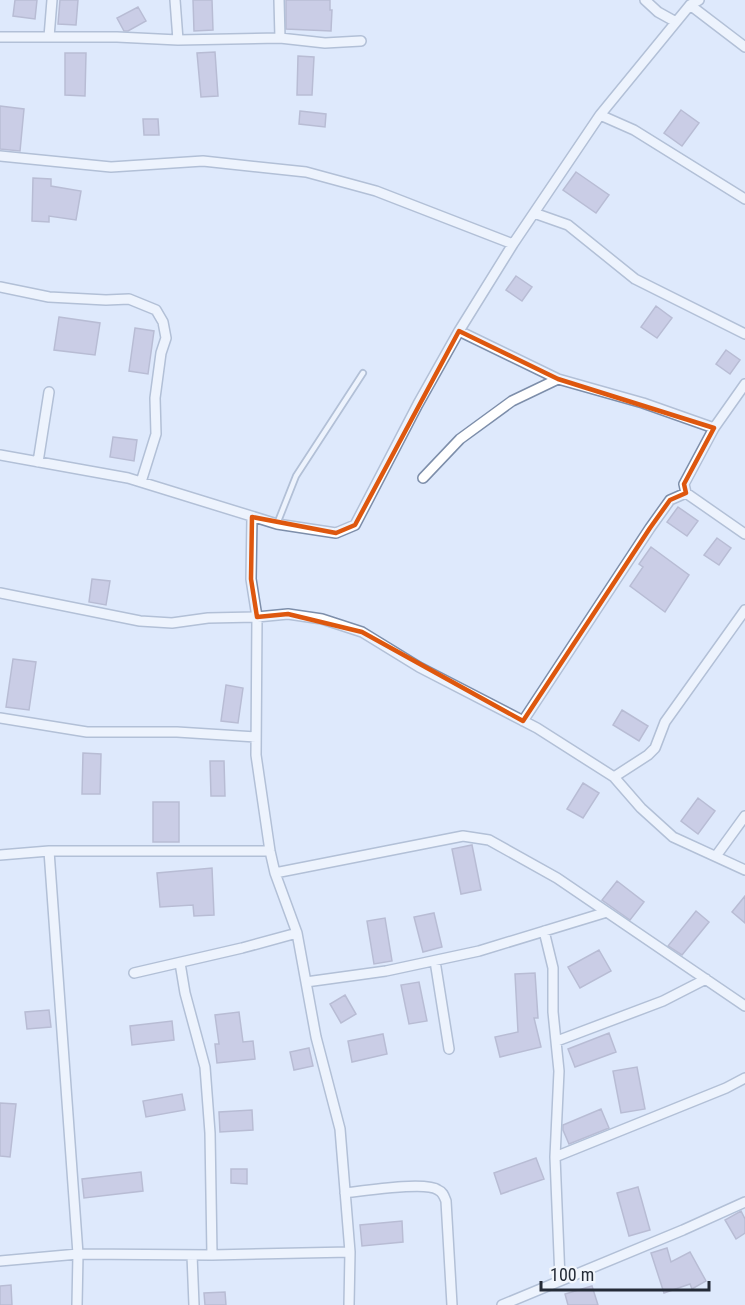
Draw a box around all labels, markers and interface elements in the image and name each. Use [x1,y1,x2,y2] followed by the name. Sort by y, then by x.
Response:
[541,1254,709,1292] scale bar
[550,1264,594,1285] text: 100 m

